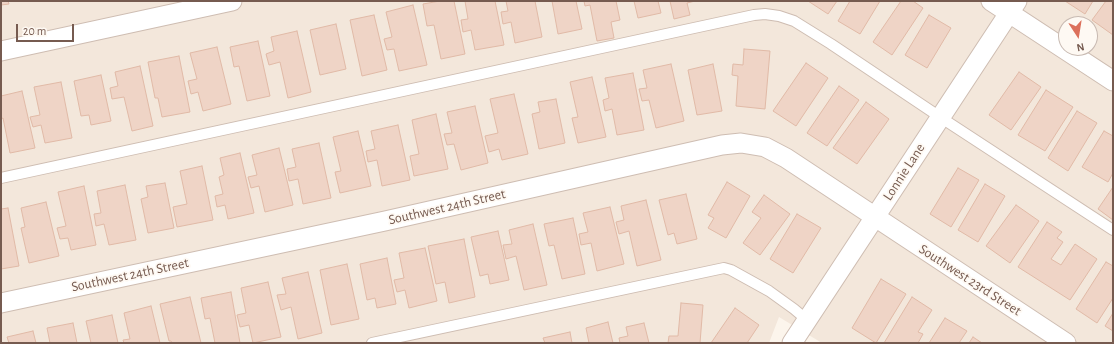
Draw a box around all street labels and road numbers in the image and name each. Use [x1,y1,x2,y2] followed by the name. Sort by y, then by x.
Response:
[879,140,929,204] street label: Lonnie Lane
[387,185,507,229] street label: Southwest 24th Street
[916,241,1024,319] street label: Southwest 23rd Street
[70,254,190,296] street label: Southwest 24th Street

